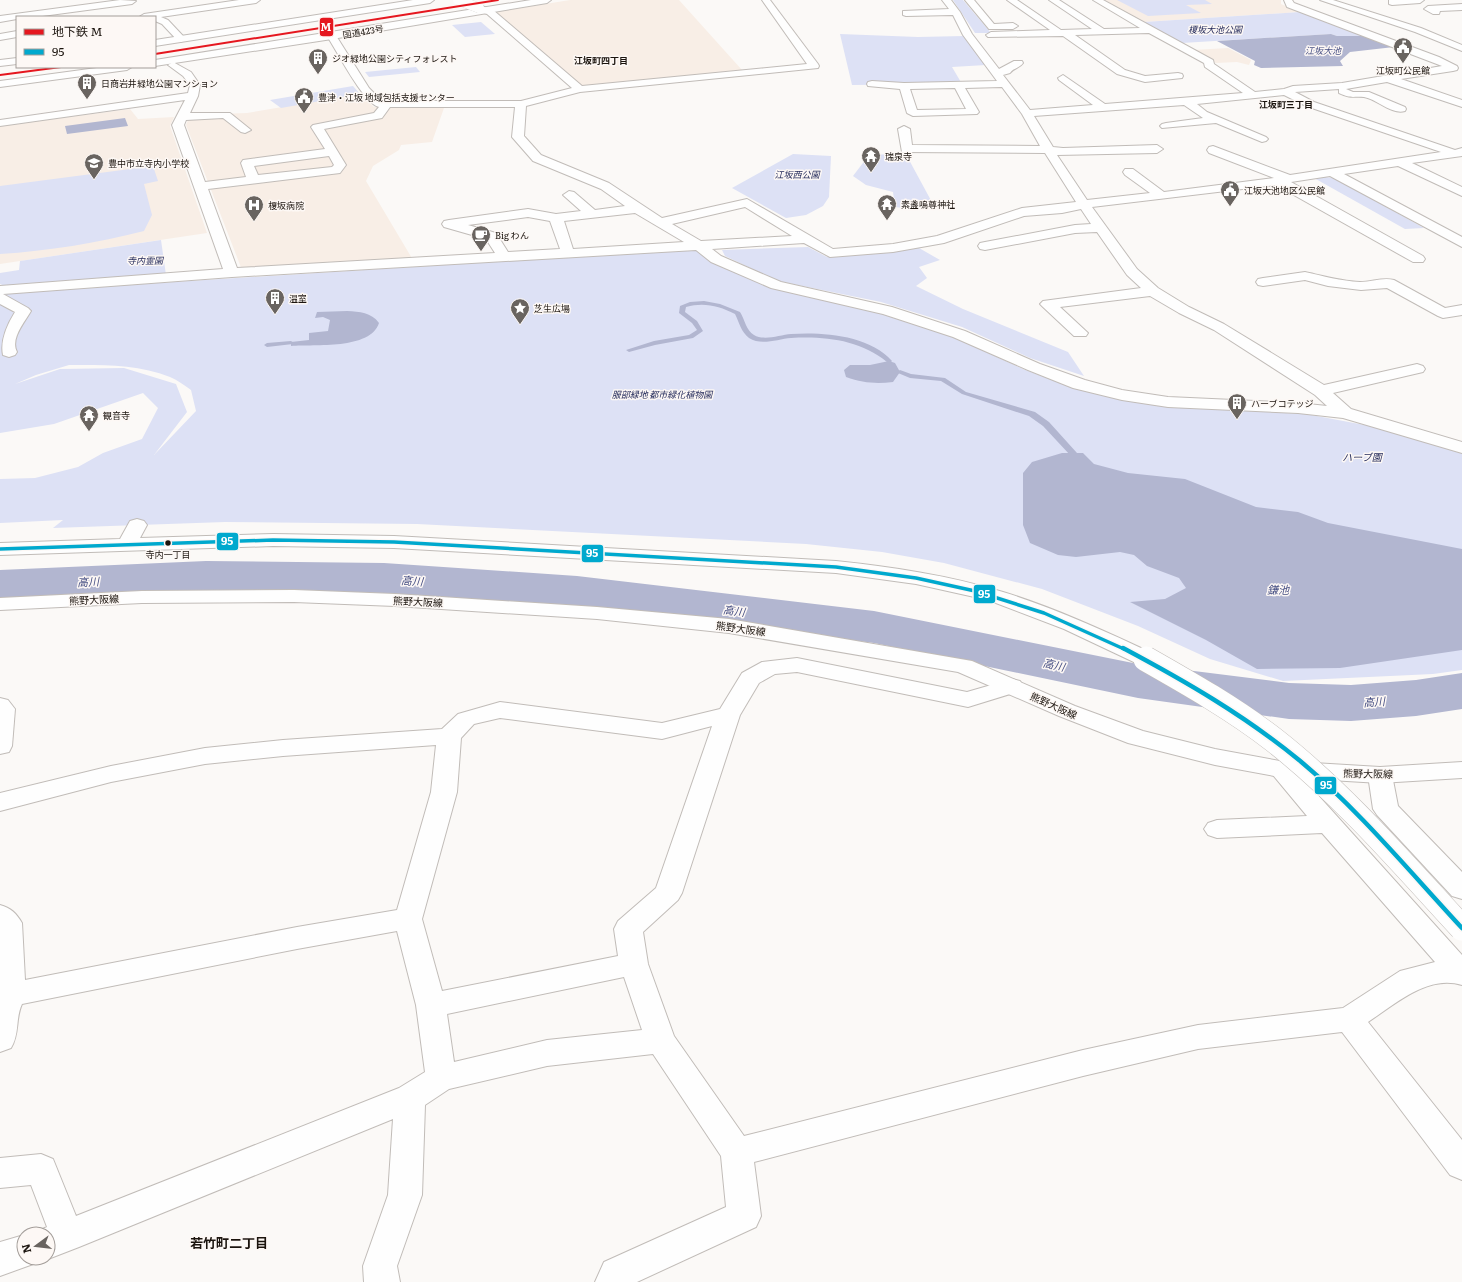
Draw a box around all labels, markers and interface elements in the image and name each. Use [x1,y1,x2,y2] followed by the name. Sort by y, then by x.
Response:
[16,16,156,68] legend
[319,17,334,37] line badge: M
[321,18,332,34] text: M
[341,21,385,41] street label: 国道423号
[52,22,102,40] text: 地下鉄 M
[1188,22,1244,36] park label: 榎坂大池公園
[1392,36,1414,64] public building icon: 江坂町公民館
[52,42,64,60] text: 95
[1305,43,1342,57] water label: 江坂大池
[307,47,329,75] building icon: ジオ緑地公園シティフォレスト
[332,51,457,65] place label: ジオ緑地公園シティフォレスト
[574,53,628,67] district label: 江坂町四丁目
[1376,63,1430,77] place label: 江坂町公民館
[76,72,98,100] building icon: 日商岩井緑地公園マンション
[101,76,218,90] place label: 日商岩井緑地公園マンション
[293,86,315,114] public building icon: 豊津・江坂 地域包括支援センター
[318,90,455,104] place label: 豊津・江坂 地域包括支援センター
[1259,97,1313,111] district label: 江坂町三丁目
[860,145,882,173] temple icon: 瑞泉寺
[885,149,912,163] place label: 瑞泉寺
[83,152,105,180] school or university icon: 豊中市立寺内小学校
[108,156,189,170] place label: 豊中市立寺内小学校
[774,167,821,181] park label: 江坂西公園
[1219,179,1241,207] public building icon: 江坂大池地区公民館
[1244,183,1325,197] place label: 江坂大池地区公民館
[876,193,898,221] temple icon: 素盞嗚尊神社
[243,194,265,222] hospital icon: 榎坂病院
[901,197,955,211] place label: 素盞嗚尊神社
[268,198,304,212] place label: 榎坂病院
[470,224,492,252] cafe icon: Big わん
[495,228,529,242] place label: Big わん
[127,253,165,267] park label: 寺内霊園
[264,287,286,315] building icon: 温室
[289,291,307,305] place label: 温室
[509,297,531,325] place icon: 芝生広場
[534,301,570,315] place label: 芝生広場
[612,387,714,401] park label: 服部緑地 都市緑化植物園
[1226,392,1248,420] building icon: ハーブコテッジ
[1251,396,1313,410] place label: ハーブコテッジ
[78,404,100,432] temple icon: 観音寺
[103,408,130,422] place label: 観音寺
[1342,449,1384,464] park label: ハーブ園
[216,532,239,551] line badge: 95
[221,532,233,548] text: 95
[163,538,173,548] marker: 寺内一丁目
[581,544,604,563] line badge: 95
[586,544,598,560] text: 95
[145,547,191,561] place label: 寺内一丁目
[400,571,425,589] water label: 高川
[77,572,100,590] water label: 高川
[1267,581,1290,597] water label: 鎌池
[973,584,996,604] line badge: 95
[978,585,990,601] text: 95
[69,590,119,608] street label: 熊野大阪線
[393,592,443,610] street label: 熊野大阪線
[722,601,747,619] water label: 高川
[715,617,767,639] street label: 熊野大阪線
[1042,654,1067,674] water label: 高川
[1028,688,1080,722] street label: 熊野大阪線
[1362,692,1387,710] water label: 高川
[1343,765,1393,781] street label: 熊野大阪線
[1314,776,1337,795] line badge: 95
[1320,776,1332,792] text: 95
[16,1226,56,1266] north arrow
[190,1233,268,1252] district label: 若竹町二丁目
[16,1242,34,1255] text: N

